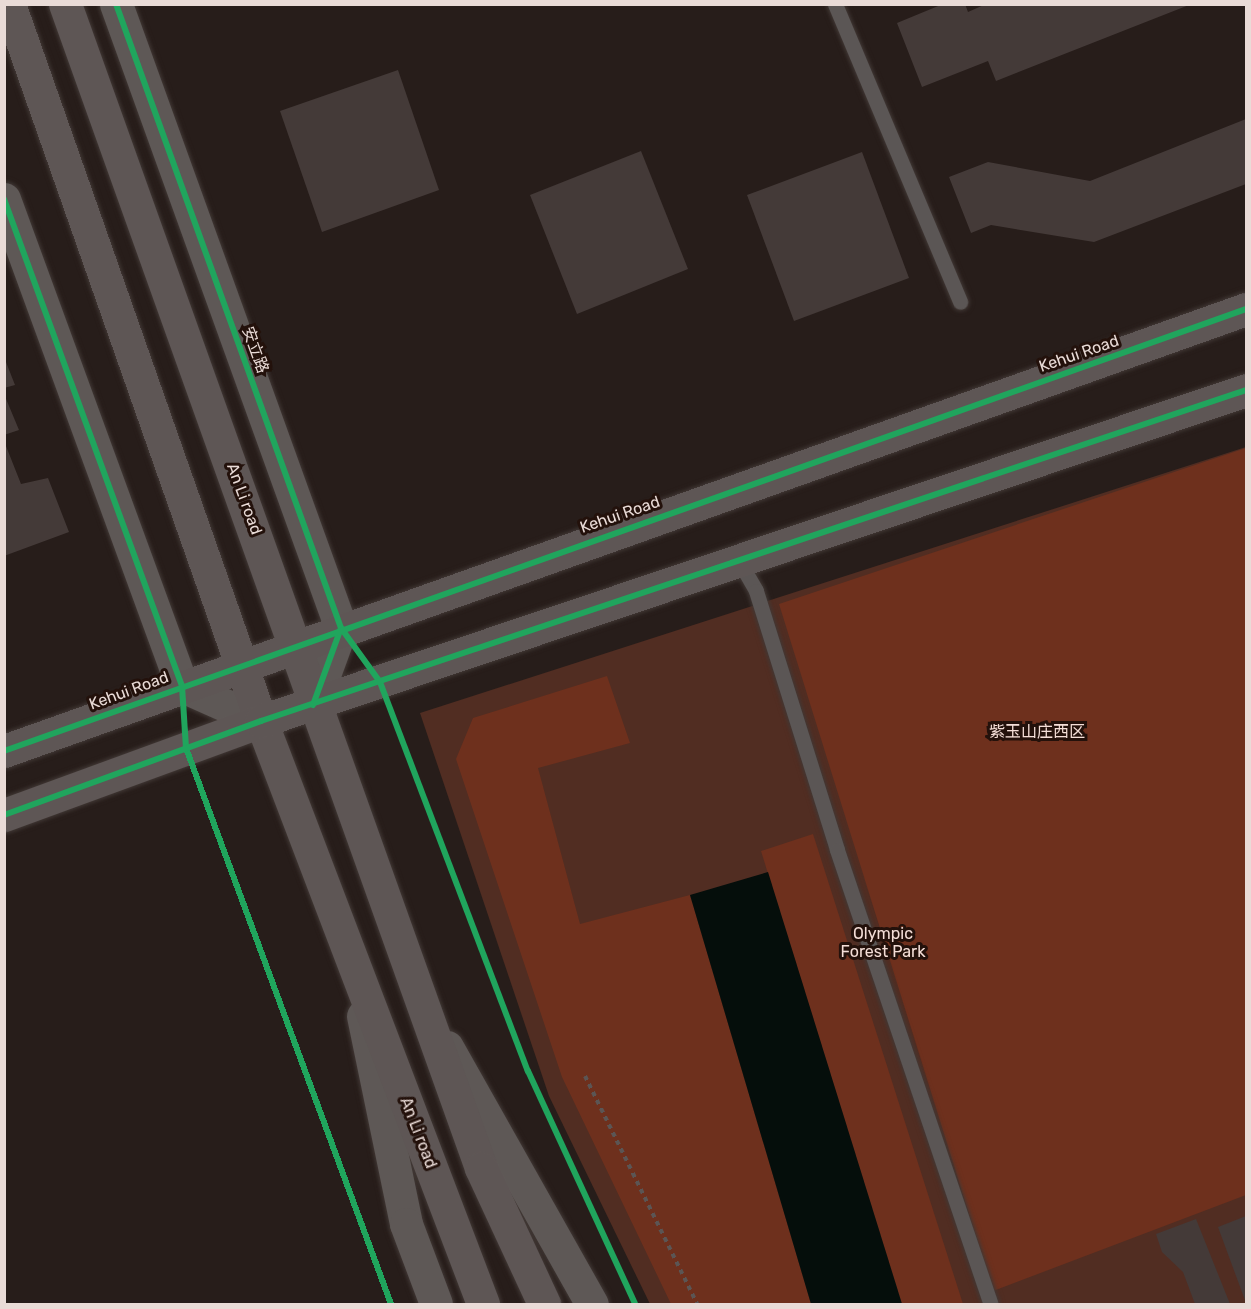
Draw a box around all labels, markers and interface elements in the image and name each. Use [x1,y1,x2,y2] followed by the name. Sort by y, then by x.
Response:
[238,324,272,376] street label: 安立路
[1037,331,1121,377] street label: Kehui Road
[222,461,266,537] street label: An Li road
[578,492,662,538] street label: Kehui Road
[87,668,171,714] street label: Kehui Road
[989,722,1085,742] park label: 紫玉山庄西区
[841,924,925,962] park label: Olympic Forest Park
[396,1095,440,1171] street label: An Li road

